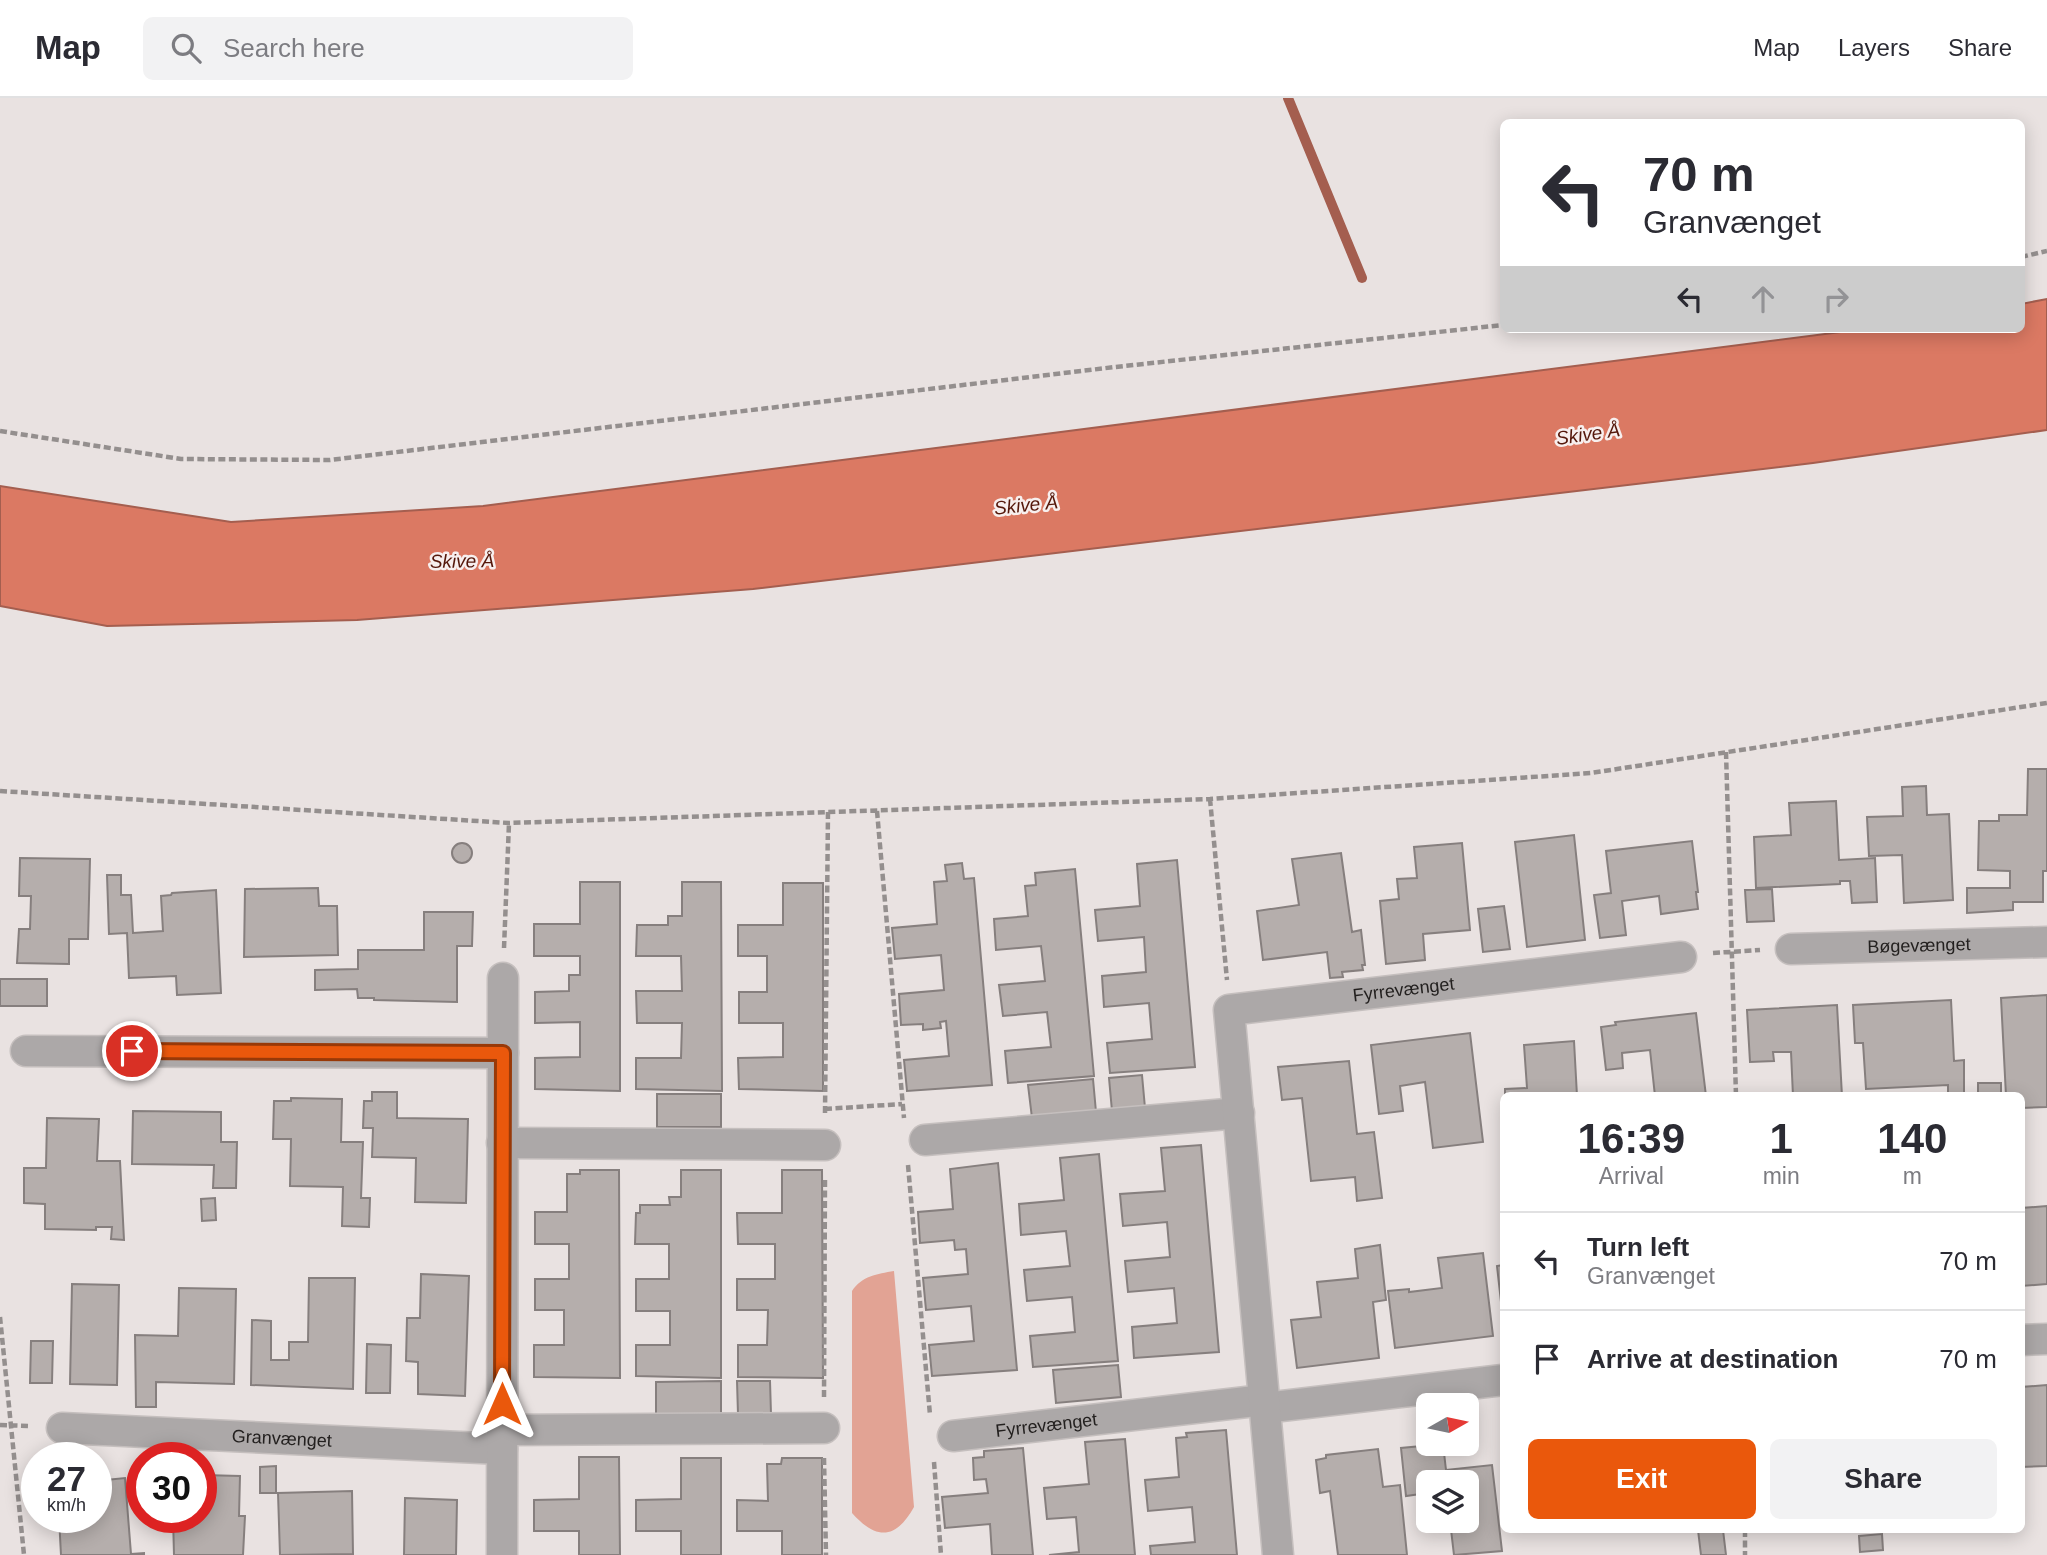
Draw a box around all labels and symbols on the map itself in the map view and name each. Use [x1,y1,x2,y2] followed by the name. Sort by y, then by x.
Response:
[1555,419,1621,449] water label: Skive Å
[993,491,1059,519] water label: Skive Å
[430,550,494,572] water label: Skive Å
[1867,934,1971,957] street label: Bøgevænget
[1352,974,1455,1005] street label: Fyrrevænget
[102,1021,162,1081] pin
[465,1367,539,1441] position arrow
[1416,1393,1479,1456] north arrow
[995,1409,1098,1441] street label: Fyrrevænget
[231,1426,332,1451] street label: Granvænget
[126,1442,217,1533] speed limit sign: 30

